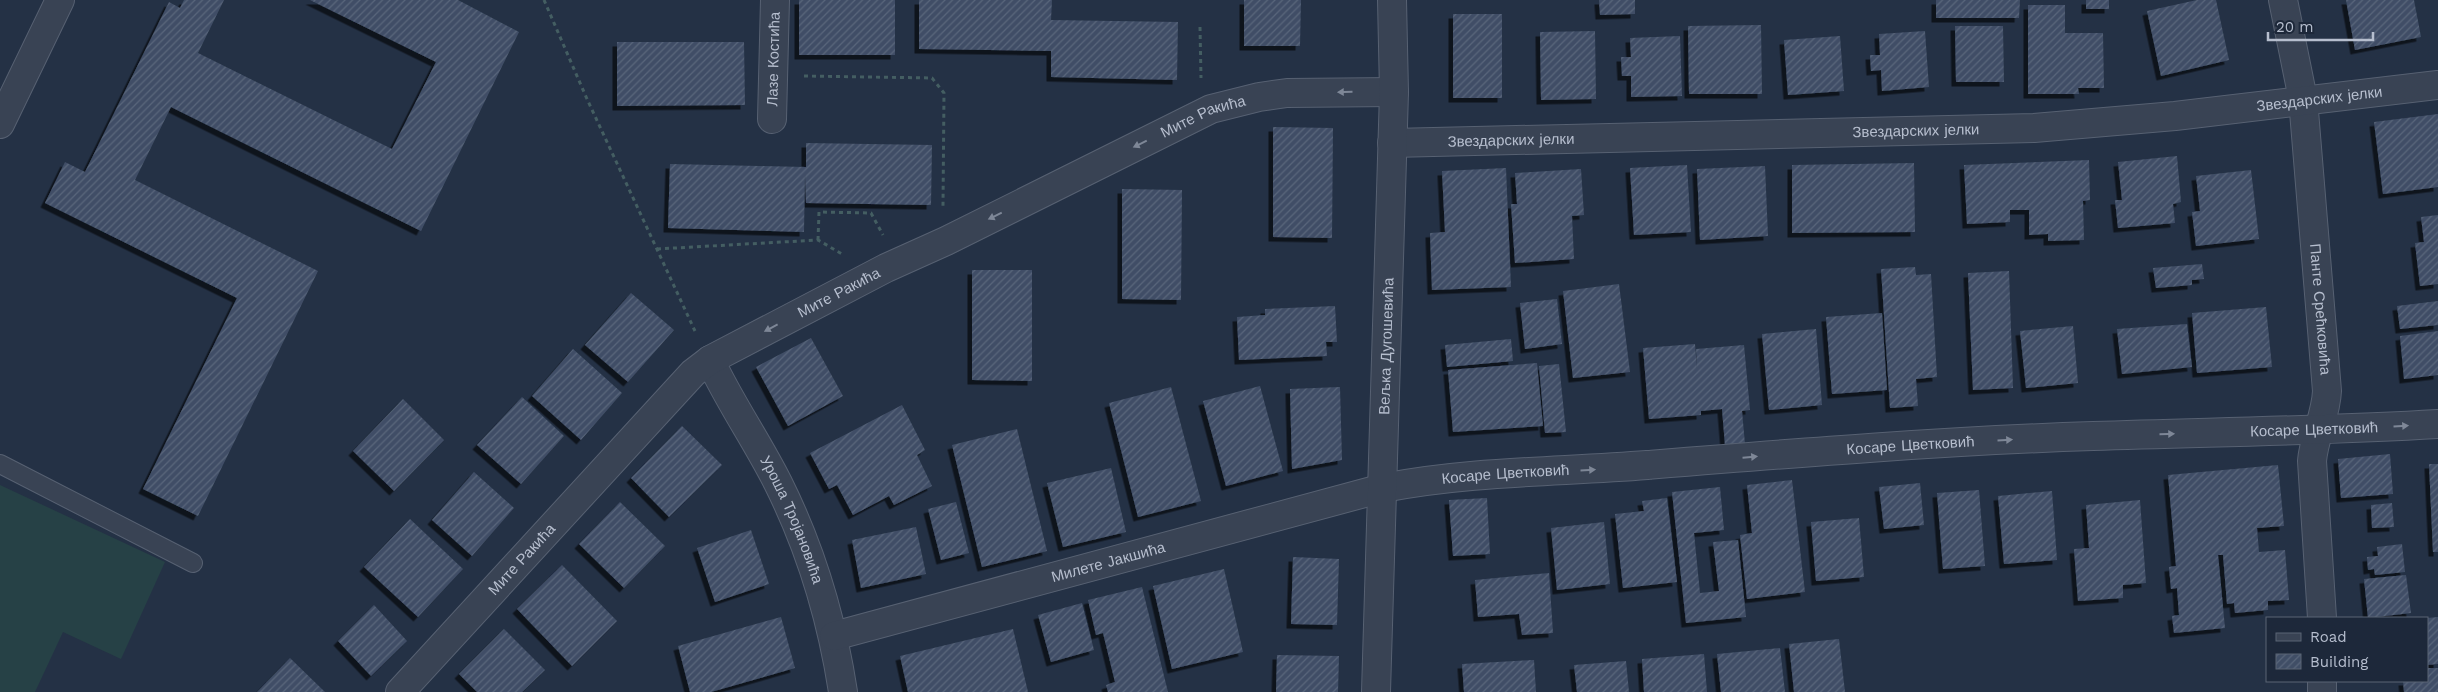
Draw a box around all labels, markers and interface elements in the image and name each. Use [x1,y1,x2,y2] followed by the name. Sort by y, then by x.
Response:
[2268,10,2373,42] scale bar
[763,11,784,107] street label: Лазе Костића
[2276,18,2314,36] text: 20 m
[2255,83,2383,115] street label: Звездарских јелки
[1337,88,1353,96] one-way arrow
[1158,92,1248,142] street label: Мите Ракића
[1852,120,1980,141] street label: Звездарских јелки
[1447,130,1575,151] street label: Звездарских јелки
[1133,140,1147,148] one-way arrow
[987,212,1002,221] one-way arrow
[2306,243,2335,376] street label: Панте Срећковића
[795,263,884,322] street label: Мите Ракића
[1375,277,1397,415] street label: Вељка Дугошевића
[764,324,778,332] one-way arrow
[2250,418,2379,441] street label: Косаре Цветковић
[2393,422,2409,430] one-way arrow
[2159,430,2175,438] one-way arrow
[1846,432,1975,459] street label: Косаре Цветковић
[1997,436,2013,444] one-way arrow
[756,453,827,587] street label: Уроша Тројановића
[1742,453,1758,461] one-way arrow
[1441,461,1570,488] street label: Косаре Цветковић
[1580,465,1596,473] one-way arrow
[485,520,559,599] street label: Мите Ракића
[1049,538,1168,586] street label: Милете Јакшића
[2266,617,2428,682] legend
[2310,628,2347,646] text: Road
[2310,653,2368,671] text: Building

